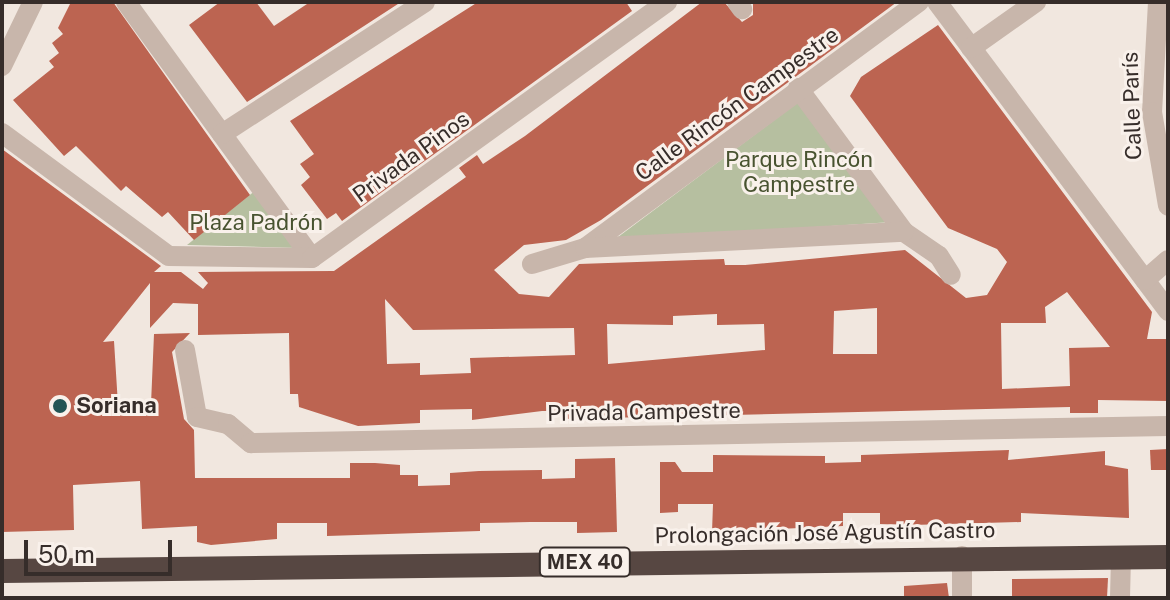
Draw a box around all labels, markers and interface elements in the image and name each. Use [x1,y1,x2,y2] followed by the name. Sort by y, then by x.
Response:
[630,21,844,187] street label: Calle Rincón Campestre
[1117,51,1147,161] street label: Calle París
[348,106,474,208] street label: Privada Pinos
[725,146,873,198] park label: Parque Rincón Campestre
[189,210,323,236] park label: Plaza Padrón
[76,393,157,419] place label: Soriana
[51,397,69,415] marker: Soriana
[547,397,741,427] street label: Privada Campestre
[654,517,996,549] street label: Prolongación José Agustín Castro
[28,524,176,574] scale bar
[38,540,95,568] text: 50 m
[537,546,633,578] road number: MEX 40

